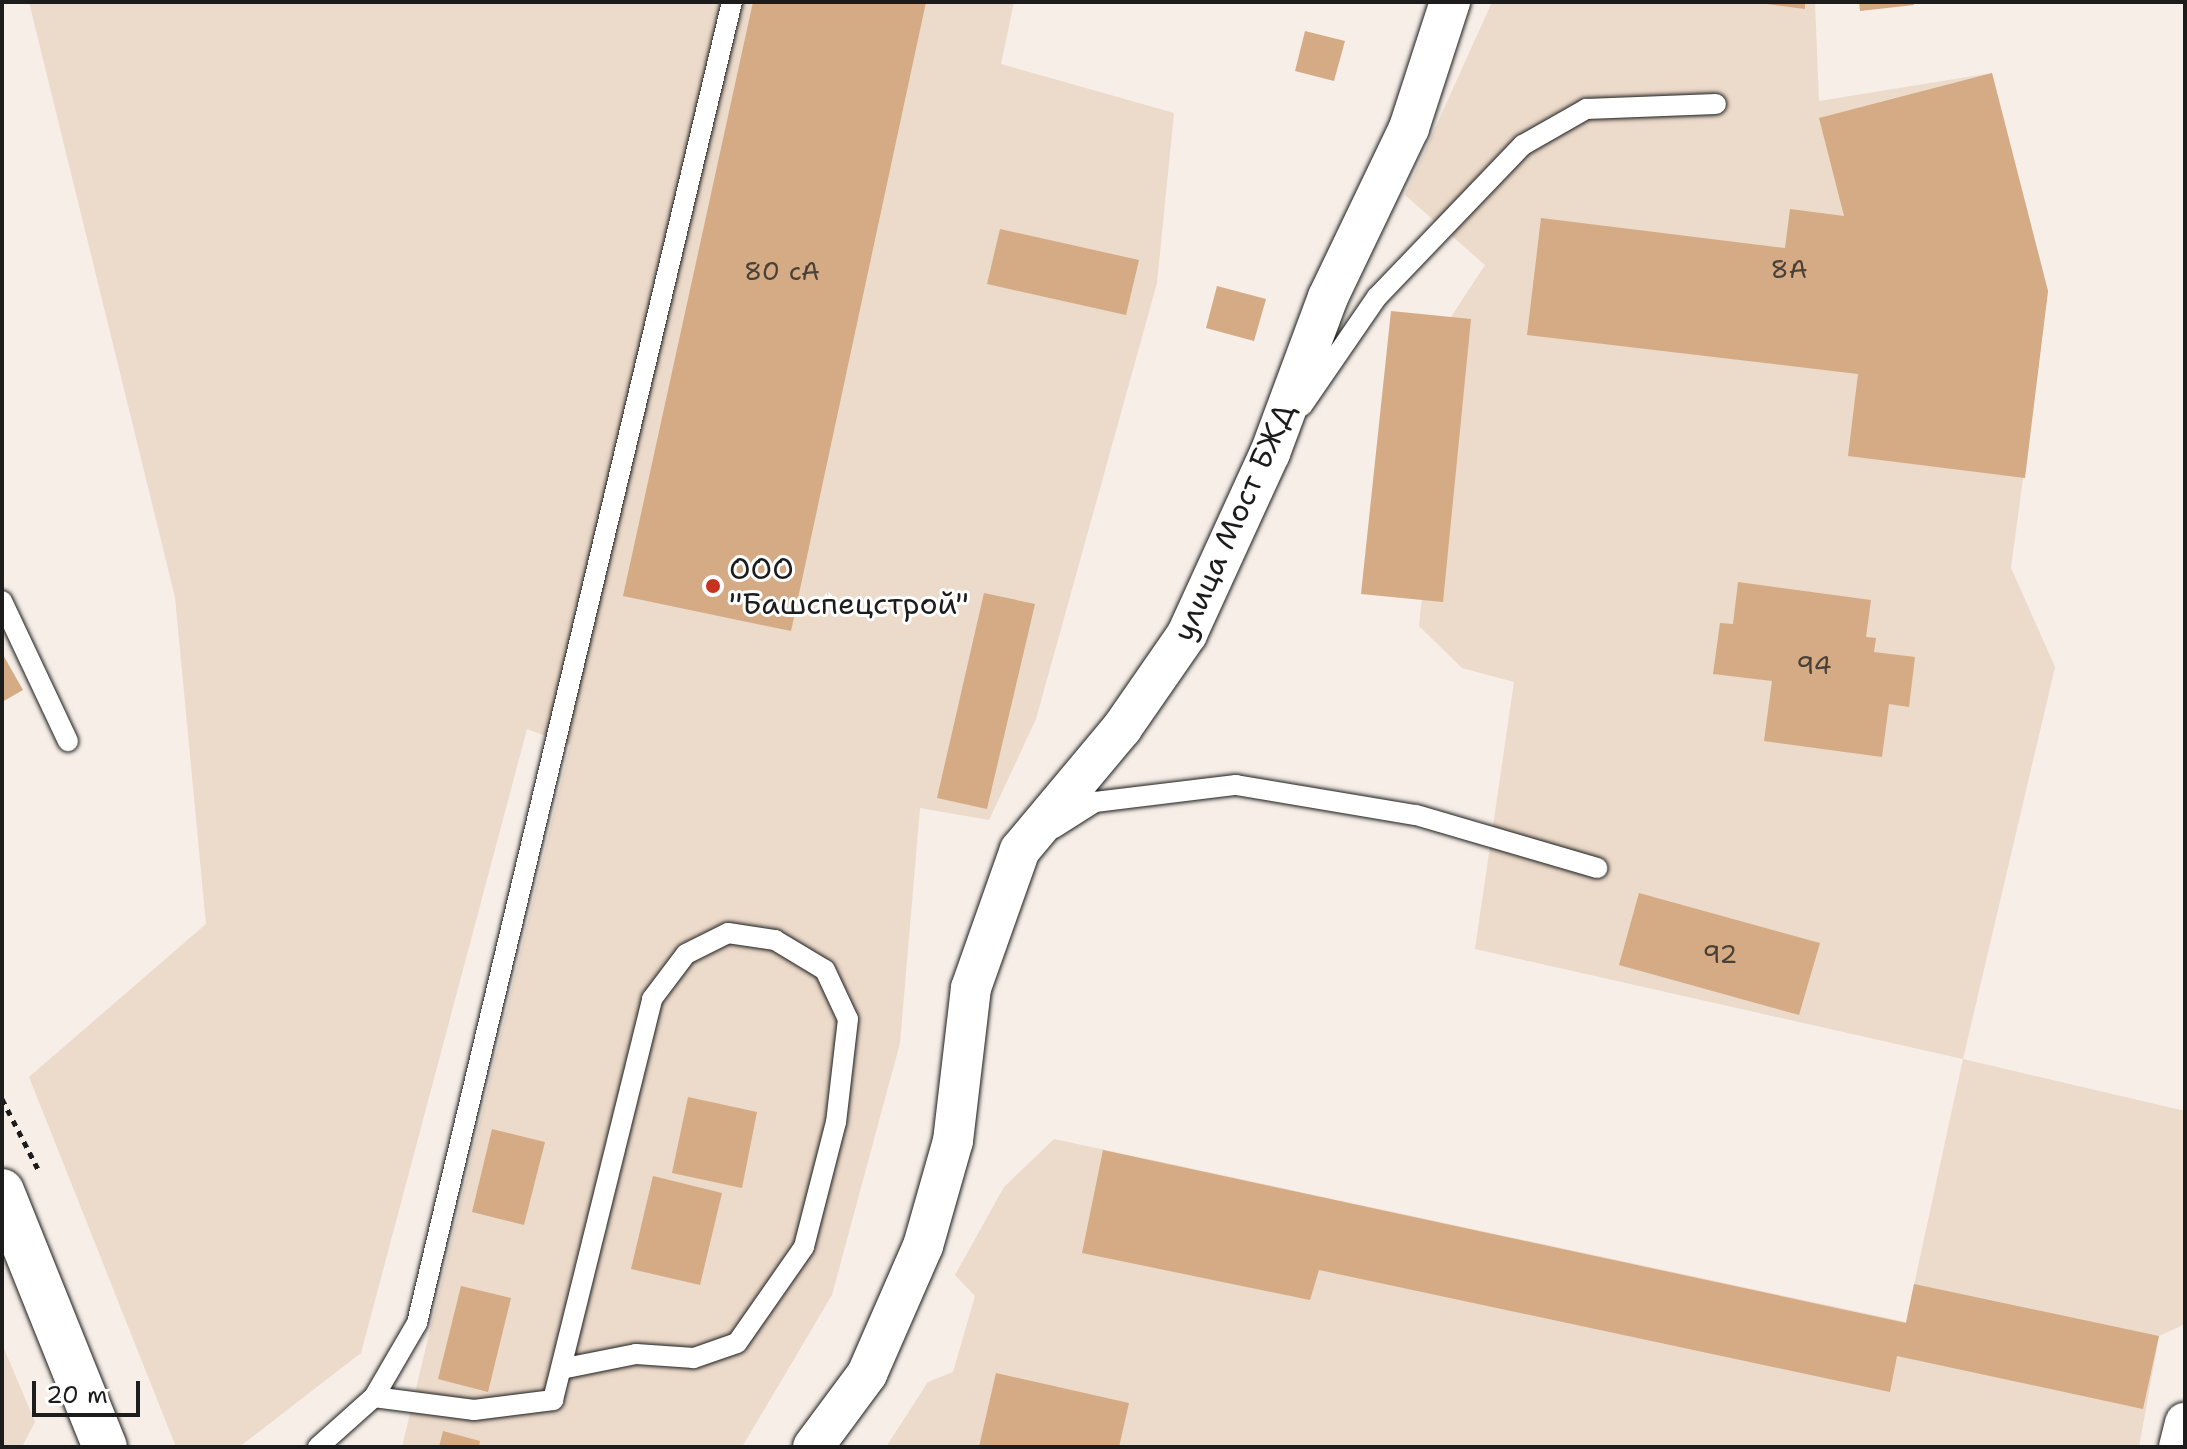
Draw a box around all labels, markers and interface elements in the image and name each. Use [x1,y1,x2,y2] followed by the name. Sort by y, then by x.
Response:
[1770,253,1808,285] house number: 8А
[744,255,820,287] house number: 80 сА
[1165,398,1303,646] street label: улица Мост БЖД
[729,551,969,622] place label: ООО "Башспецстрой"
[704,577,722,595] marker: ООО "Башспецстрой"
[1796,649,1832,681] house number: 94
[1702,938,1738,970] house number: 92
[36,1365,144,1415] scale bar
[46,1379,108,1411] text: 20 m

